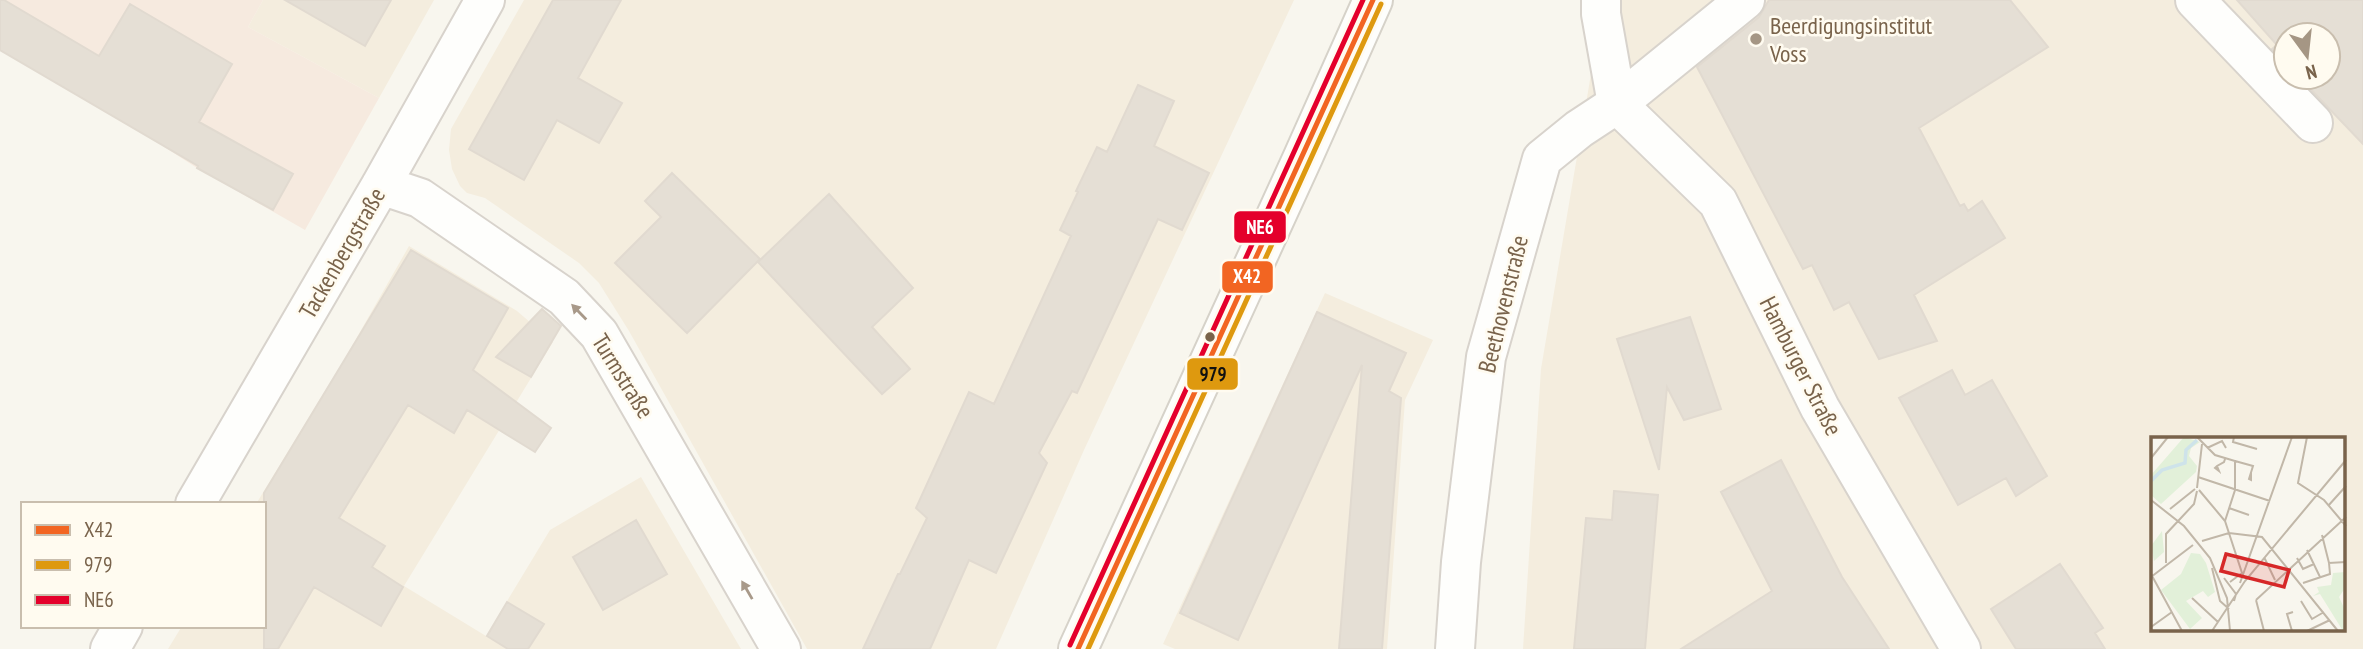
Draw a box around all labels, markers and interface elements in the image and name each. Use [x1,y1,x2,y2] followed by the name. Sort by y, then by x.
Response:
[1769,10,1933,69] place label: Beerdigungsinstitut Voss
[2272,21,2342,91] north arrow
[1748,31,1764,47] marker: Beerdigungsinstitut Voss
[2303,60,2319,85] text: N
[292,182,392,324] street label: Tackenbergstraße
[1233,210,1287,244] line badge: NE6
[1246,215,1274,239] text: NE6
[1471,232,1535,376] street label: Beethovenstraße
[1221,260,1274,294] line badge: X42
[1233,264,1261,288] text: X42
[1753,291,1849,441] street label: Hamburger Straße
[570,304,587,321] one-way arrow
[585,328,661,424] street label: Turmstraße
[1203,330,1217,344] unlabelled marker
[1186,357,1239,391] line badge: 979
[1199,362,1227,386] text: 979
[2151,437,2346,632] inset map
[21,502,266,628] legend
[84,516,113,543] text: X42
[84,551,112,578] text: 979
[741,581,753,600] one-way arrow
[84,586,114,613] text: NE6

